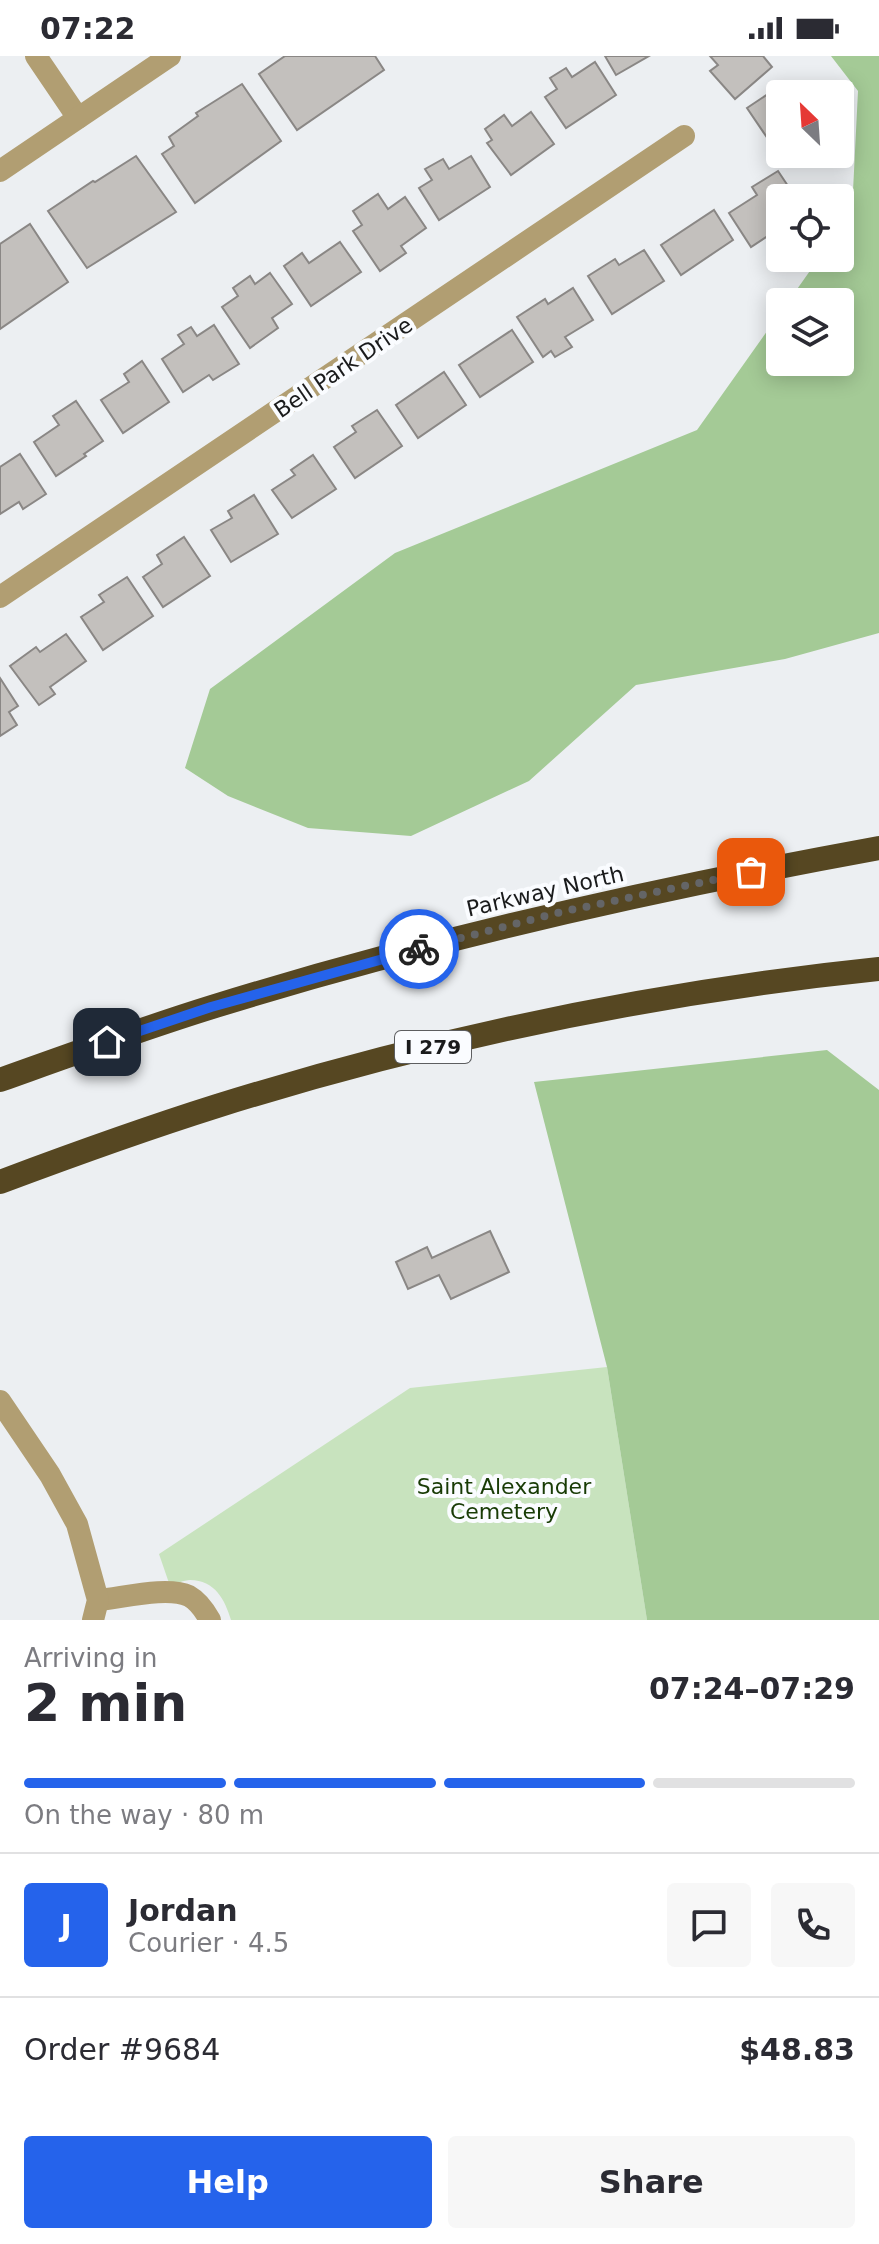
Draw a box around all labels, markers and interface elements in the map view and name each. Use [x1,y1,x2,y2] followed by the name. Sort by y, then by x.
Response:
[40,11,136,46] text: 07:22
[766,80,854,168] north arrow
[766,80,854,376] map controls
[766,184,854,272] button: locate
[766,288,854,376] button: layers
[270,312,417,423] street label: Bell Park Drive
[717,838,785,906] pin
[729,850,773,894] icon: bag
[464,861,626,922] street label: Parkway North
[379,909,459,989] courier
[397,927,441,971] icon: bike
[73,1008,141,1076] pin
[85,1020,129,1064] icon: home
[395,1031,471,1063] road number: I 279
[417,1474,592,1524] park label: Saint Alexander Cemetery
[24,1643,158,1673] text: Arriving in
[649,1671,855,1706] text: 07:24–07:29
[24,1673,187,1733] text: 2 min
[24,1800,264,1830] text: On the way · 80 m
[667,1883,751,1967] button: chat
[771,1883,855,1967] button: phone
[128,1893,238,1928] text: Jordan
[60,1908,72,1943] text: J
[128,1928,289,1958] text: Courier · 4.5
[24,2032,220,2067] text: Order #9684
[739,2032,855,2067] text: $48.83
[24,2136,432,2228] button: Help
[448,2136,855,2228] button: Share

